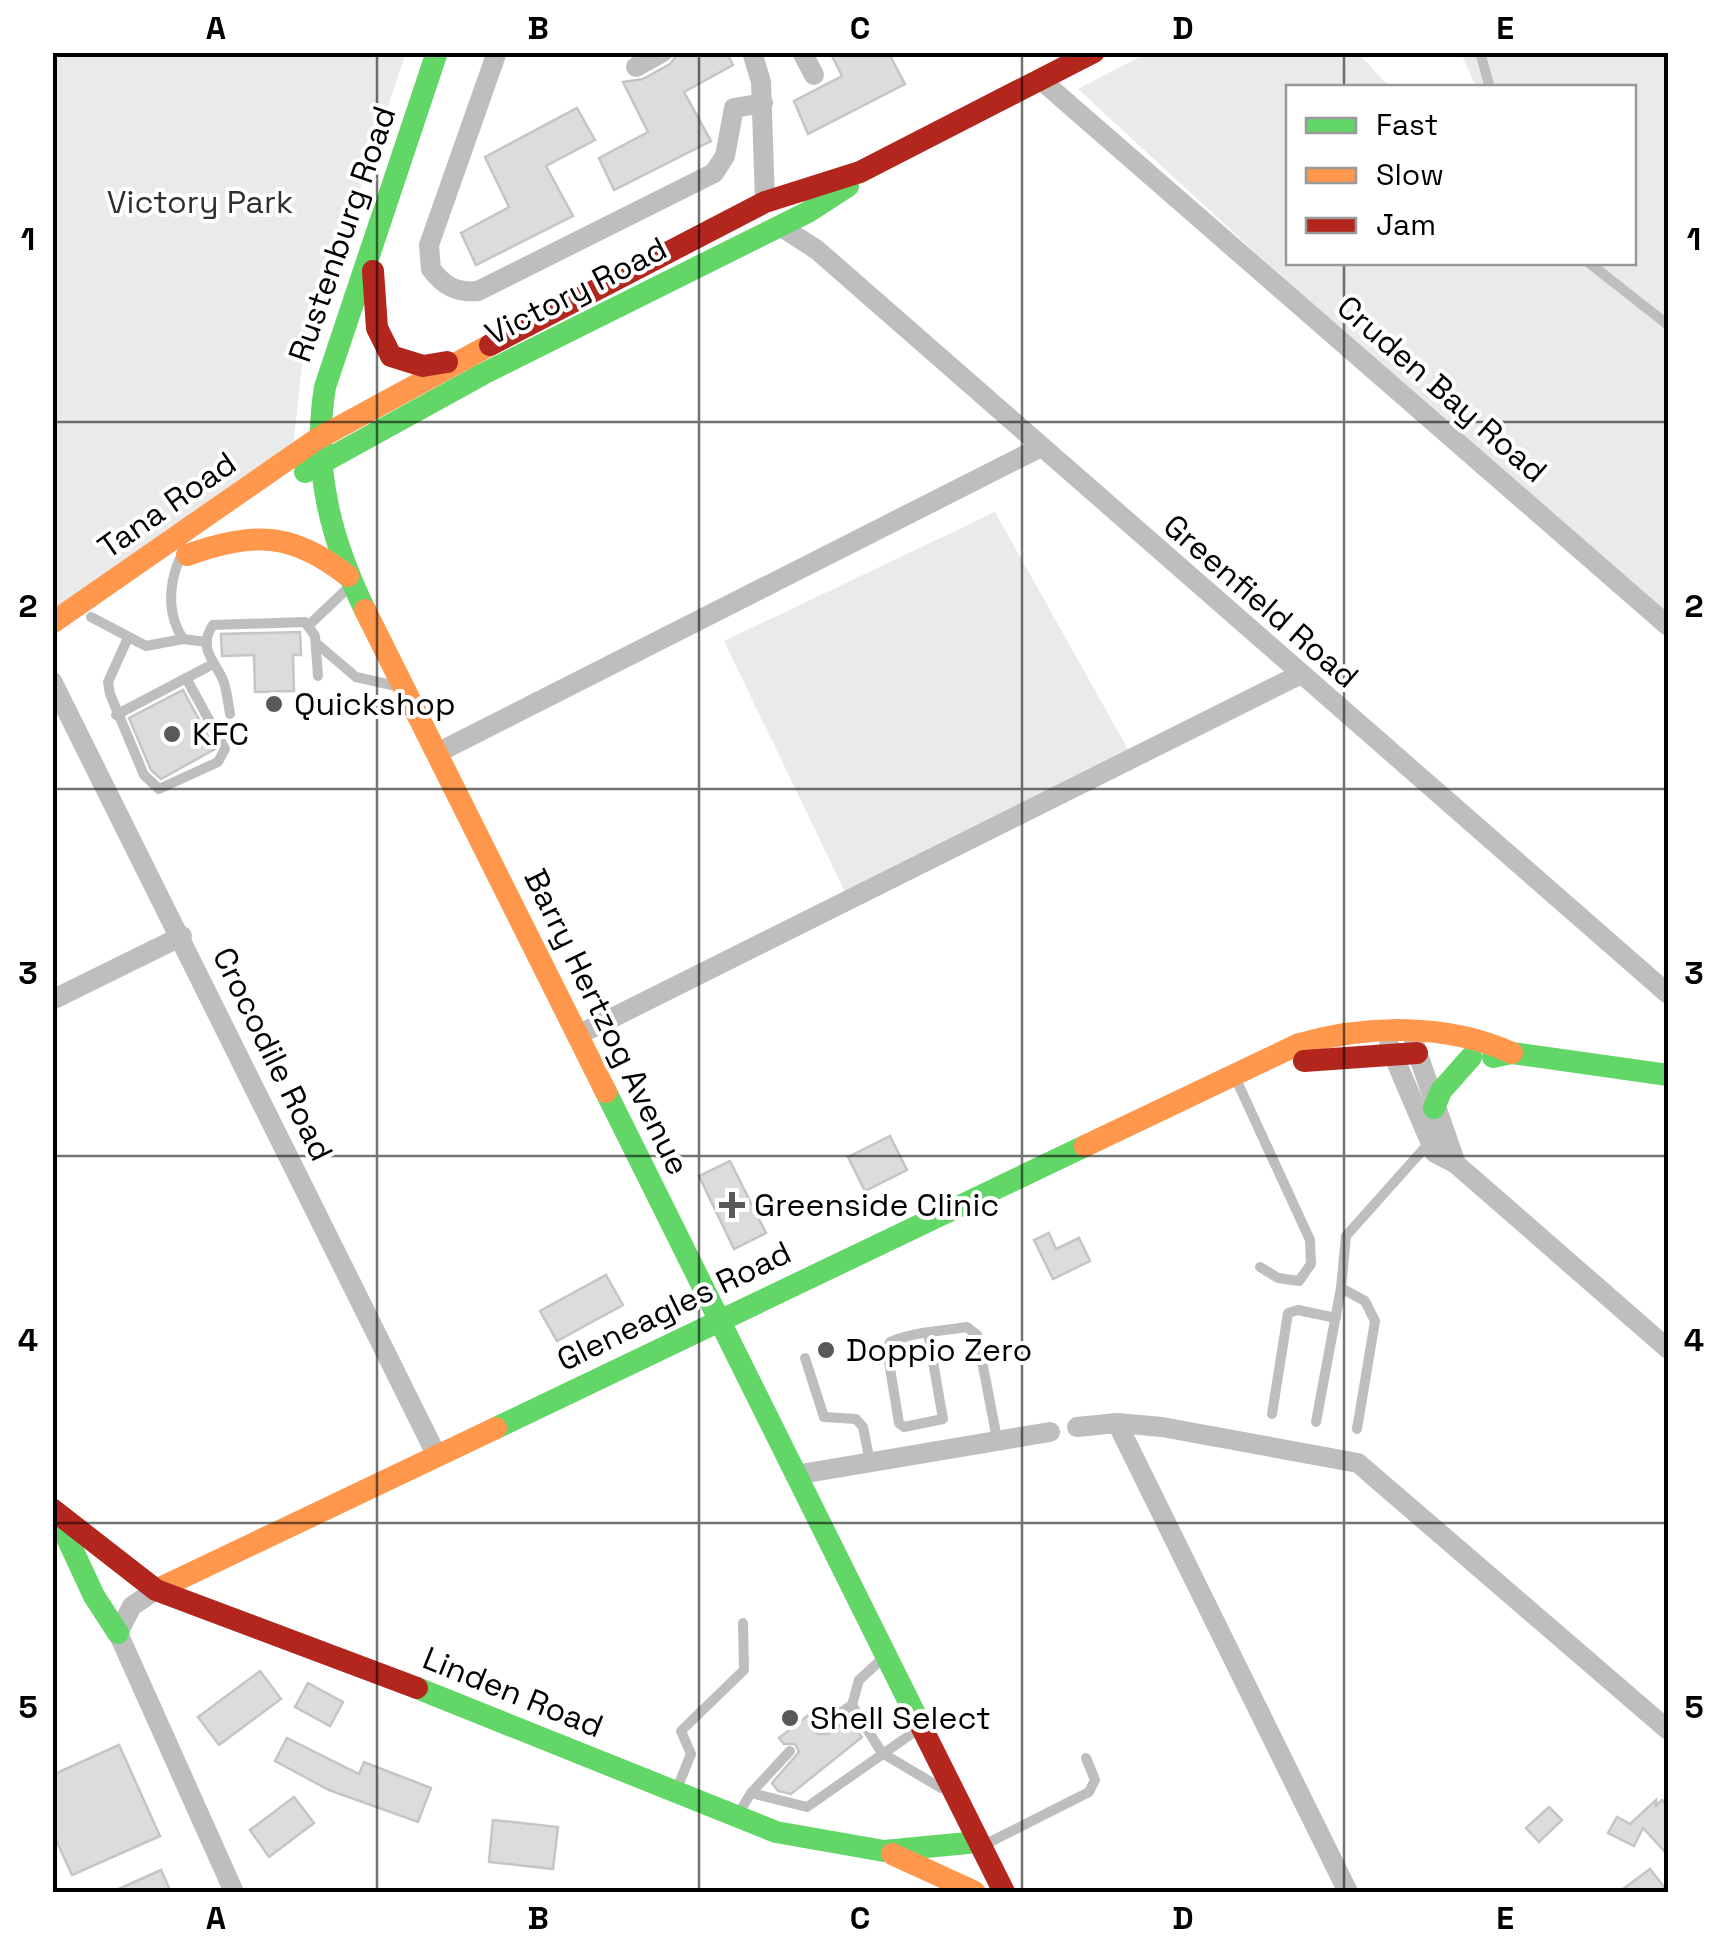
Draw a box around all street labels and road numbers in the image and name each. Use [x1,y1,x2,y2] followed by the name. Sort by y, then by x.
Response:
[279,101,405,367] street label: Rustenburg Road
[478,228,674,354] street label: Victory Road
[1329,287,1555,491] street label: Cruden Bay Road
[90,443,244,567] street label: Tana Road
[1155,506,1367,696] street label: Greenfield Road
[516,863,698,1181] street label: Barry Hertzog Avenue
[204,941,342,1167] street label: Crocodile Road
[550,1232,798,1380] street label: Gleneagles Road
[417,1638,609,1746] street label: Linden Road

